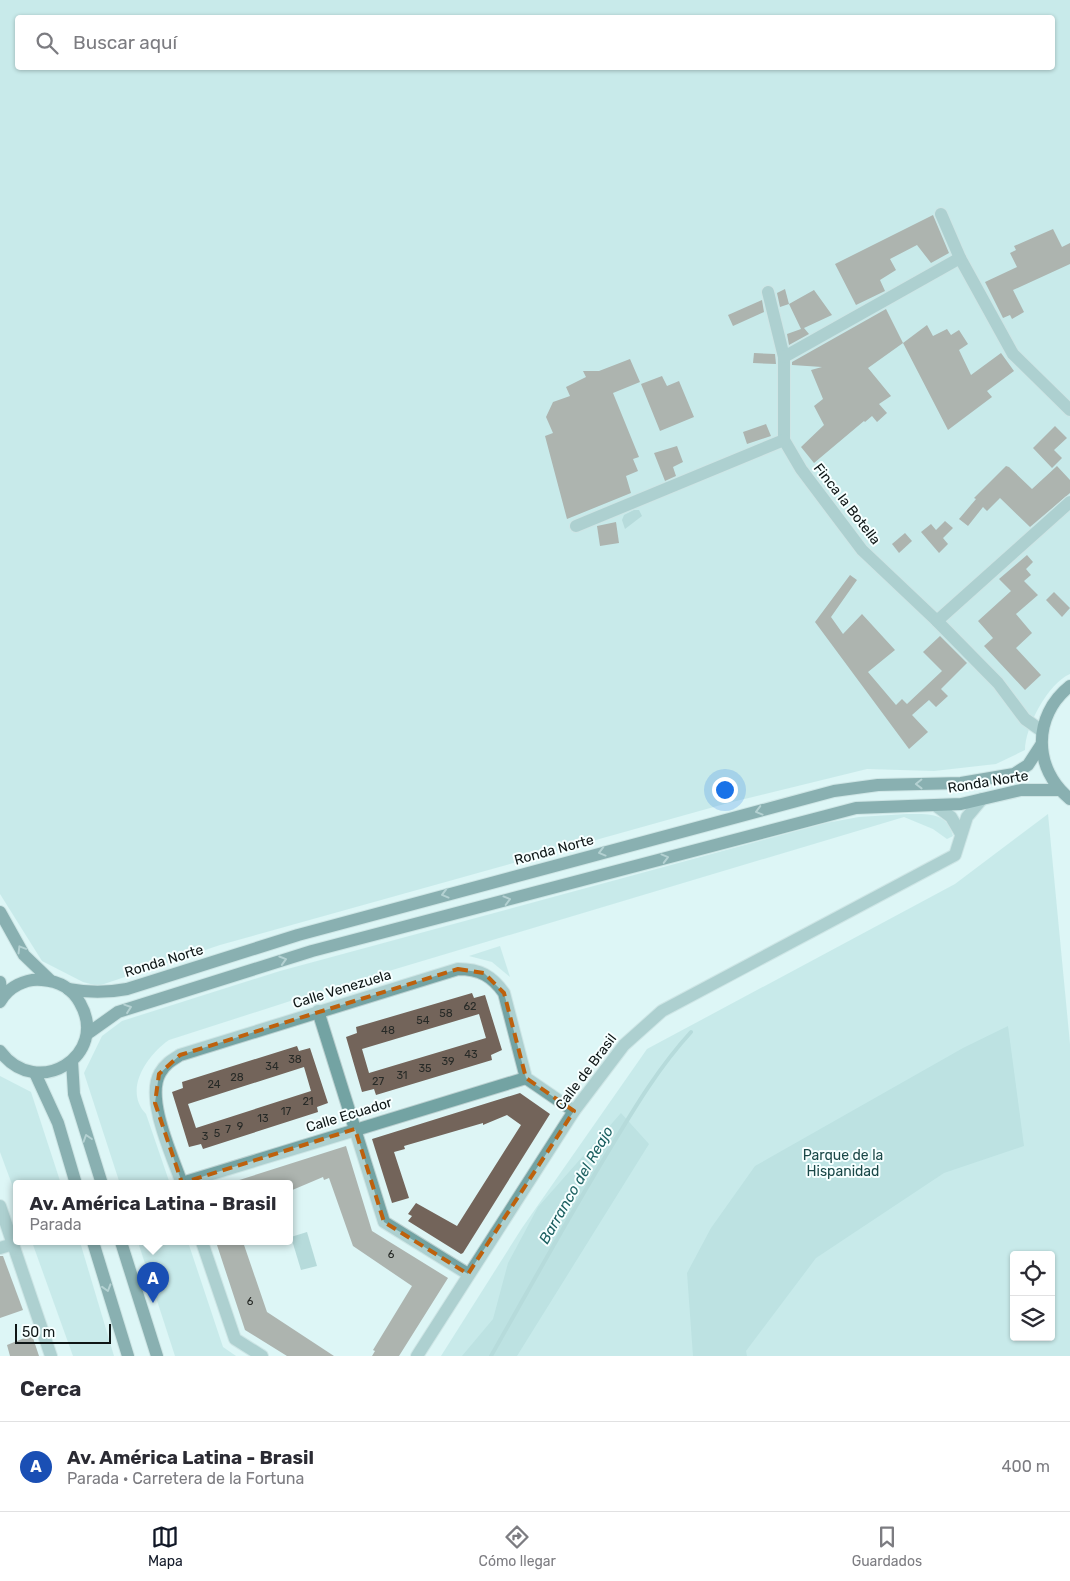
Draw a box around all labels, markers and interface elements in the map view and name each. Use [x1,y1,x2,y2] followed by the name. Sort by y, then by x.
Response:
[15,15,1055,70] search box
[33,29,61,57] icon: search
[73,31,177,54] text: Buscar aquí
[810,460,884,548] street label: Finca la Botella
[946,767,1030,797] street label: Ronda Norte
[712,777,738,803] your location
[915,779,922,789] one-way arrow
[755,805,764,816] one-way arrow
[512,831,596,869] street label: Ronda Norte
[598,846,607,857] one-way arrow
[660,854,668,864] one-way arrow
[442,889,450,899] one-way arrow
[503,895,511,905] one-way arrow
[123,941,206,981] street label: Ronda Norte
[18,946,28,955] one-way arrow
[278,956,287,966] one-way arrow
[291,966,393,1012] street label: Calle Venezuela
[463,1000,477,1013] house number: 62
[123,1004,132,1014] one-way arrow
[439,1007,453,1020] house number: 58
[416,1014,430,1027] house number: 54
[381,1024,395,1037] house number: 48
[552,1031,620,1113] street label: Calle de Brasil
[464,1048,478,1061] house number: 43
[288,1053,302,1066] house number: 38
[441,1055,455,1068] house number: 39
[265,1060,279,1073] house number: 34
[418,1062,432,1075] house number: 35
[396,1069,408,1082] house number: 31
[230,1071,244,1084] house number: 28
[372,1075,384,1088] house number: 27
[207,1078,221,1091] house number: 24
[304,1094,395,1136] street label: Calle Ecuador
[302,1095,314,1108] house number: 21
[281,1105,292,1118] house number: 17
[257,1112,269,1125] house number: 13
[237,1120,243,1133] house number: 9
[225,1123,231,1136] house number: 7
[535,1123,617,1247] water label: Barranco del Reajo
[214,1127,221,1140] house number: 5
[202,1130,209,1143] house number: 3
[83,1134,93,1143] one-way arrow
[803,1147,883,1180] park label: Parque de la Hispanidad
[13,1180,293,1245] popup
[30,1192,276,1215] text: Av. América Latina - Brasil
[30,1215,82,1234] text: Parada
[388,1248,395,1261] house number: 6
[1010,1251,1055,1341] map controls
[1010,1251,1055,1296] button: locate
[137,1262,169,1303] pin: A
[102,1284,112,1292] one-way arrow
[247,1295,254,1308] house number: 6
[1010,1296,1055,1341] button: layers
[15,1321,111,1344] scale bar
[22,1324,55,1341] text: 50 m
[20,1376,81,1401] text: Cerca
[67,1446,314,1469] text: Av. América Latina - Brasil
[30,1457,42,1476] text: A
[1002,1457,1050,1476] text: 400 m
[67,1469,304,1488] text: Parada · Carretera de la Fortuna
[148,1523,183,1570] tab: Mapa
[479,1523,556,1570] tab: Cómo llegar
[852,1523,922,1570] tab: Guardados

